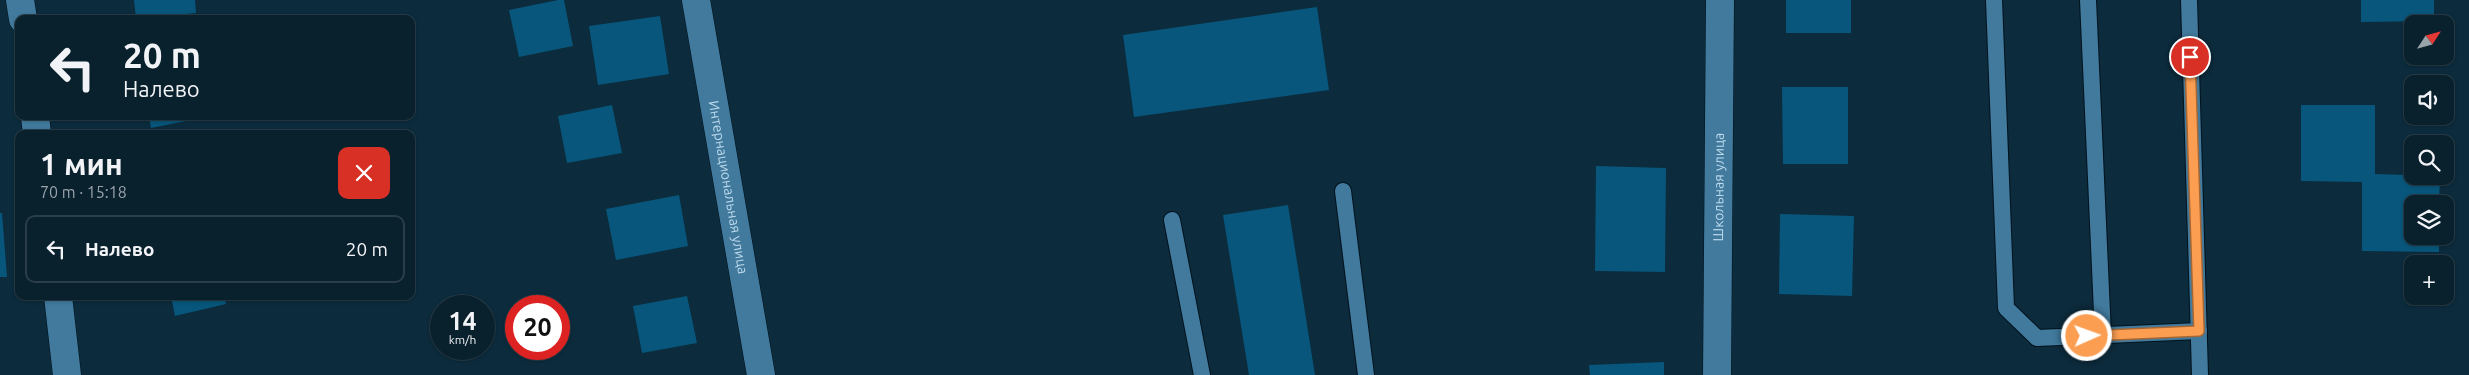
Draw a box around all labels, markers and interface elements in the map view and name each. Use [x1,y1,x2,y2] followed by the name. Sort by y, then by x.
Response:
[2404,15,2454,65] north arrow
[2404,15,2454,305] map controls
[40,35,105,100] icon: left
[123,35,201,75] text: 20 m
[2169,36,2211,78] pin
[2176,43,2204,71] icon: arrive
[2404,75,2454,125] button: sound
[123,76,200,101] text: Налево
[706,99,751,275] street label: Интернациональная улица
[1710,133,1727,241] street label: Школьная улица
[2404,135,2454,185] button: search
[40,147,123,181] text: 1 мин
[338,147,390,199] button: close
[40,183,127,201] text: 70 m · 15:18
[2404,195,2454,245] button: layers
[42,235,70,263] icon: left
[85,238,154,260] text: Налево
[346,238,388,260] text: 20 m
[2404,255,2454,305] button: +
[505,295,570,360] speed limit sign: 20
[448,307,477,335] text: 14
[2060,309,2112,361] position arrow
[449,333,476,346] text: km/h

